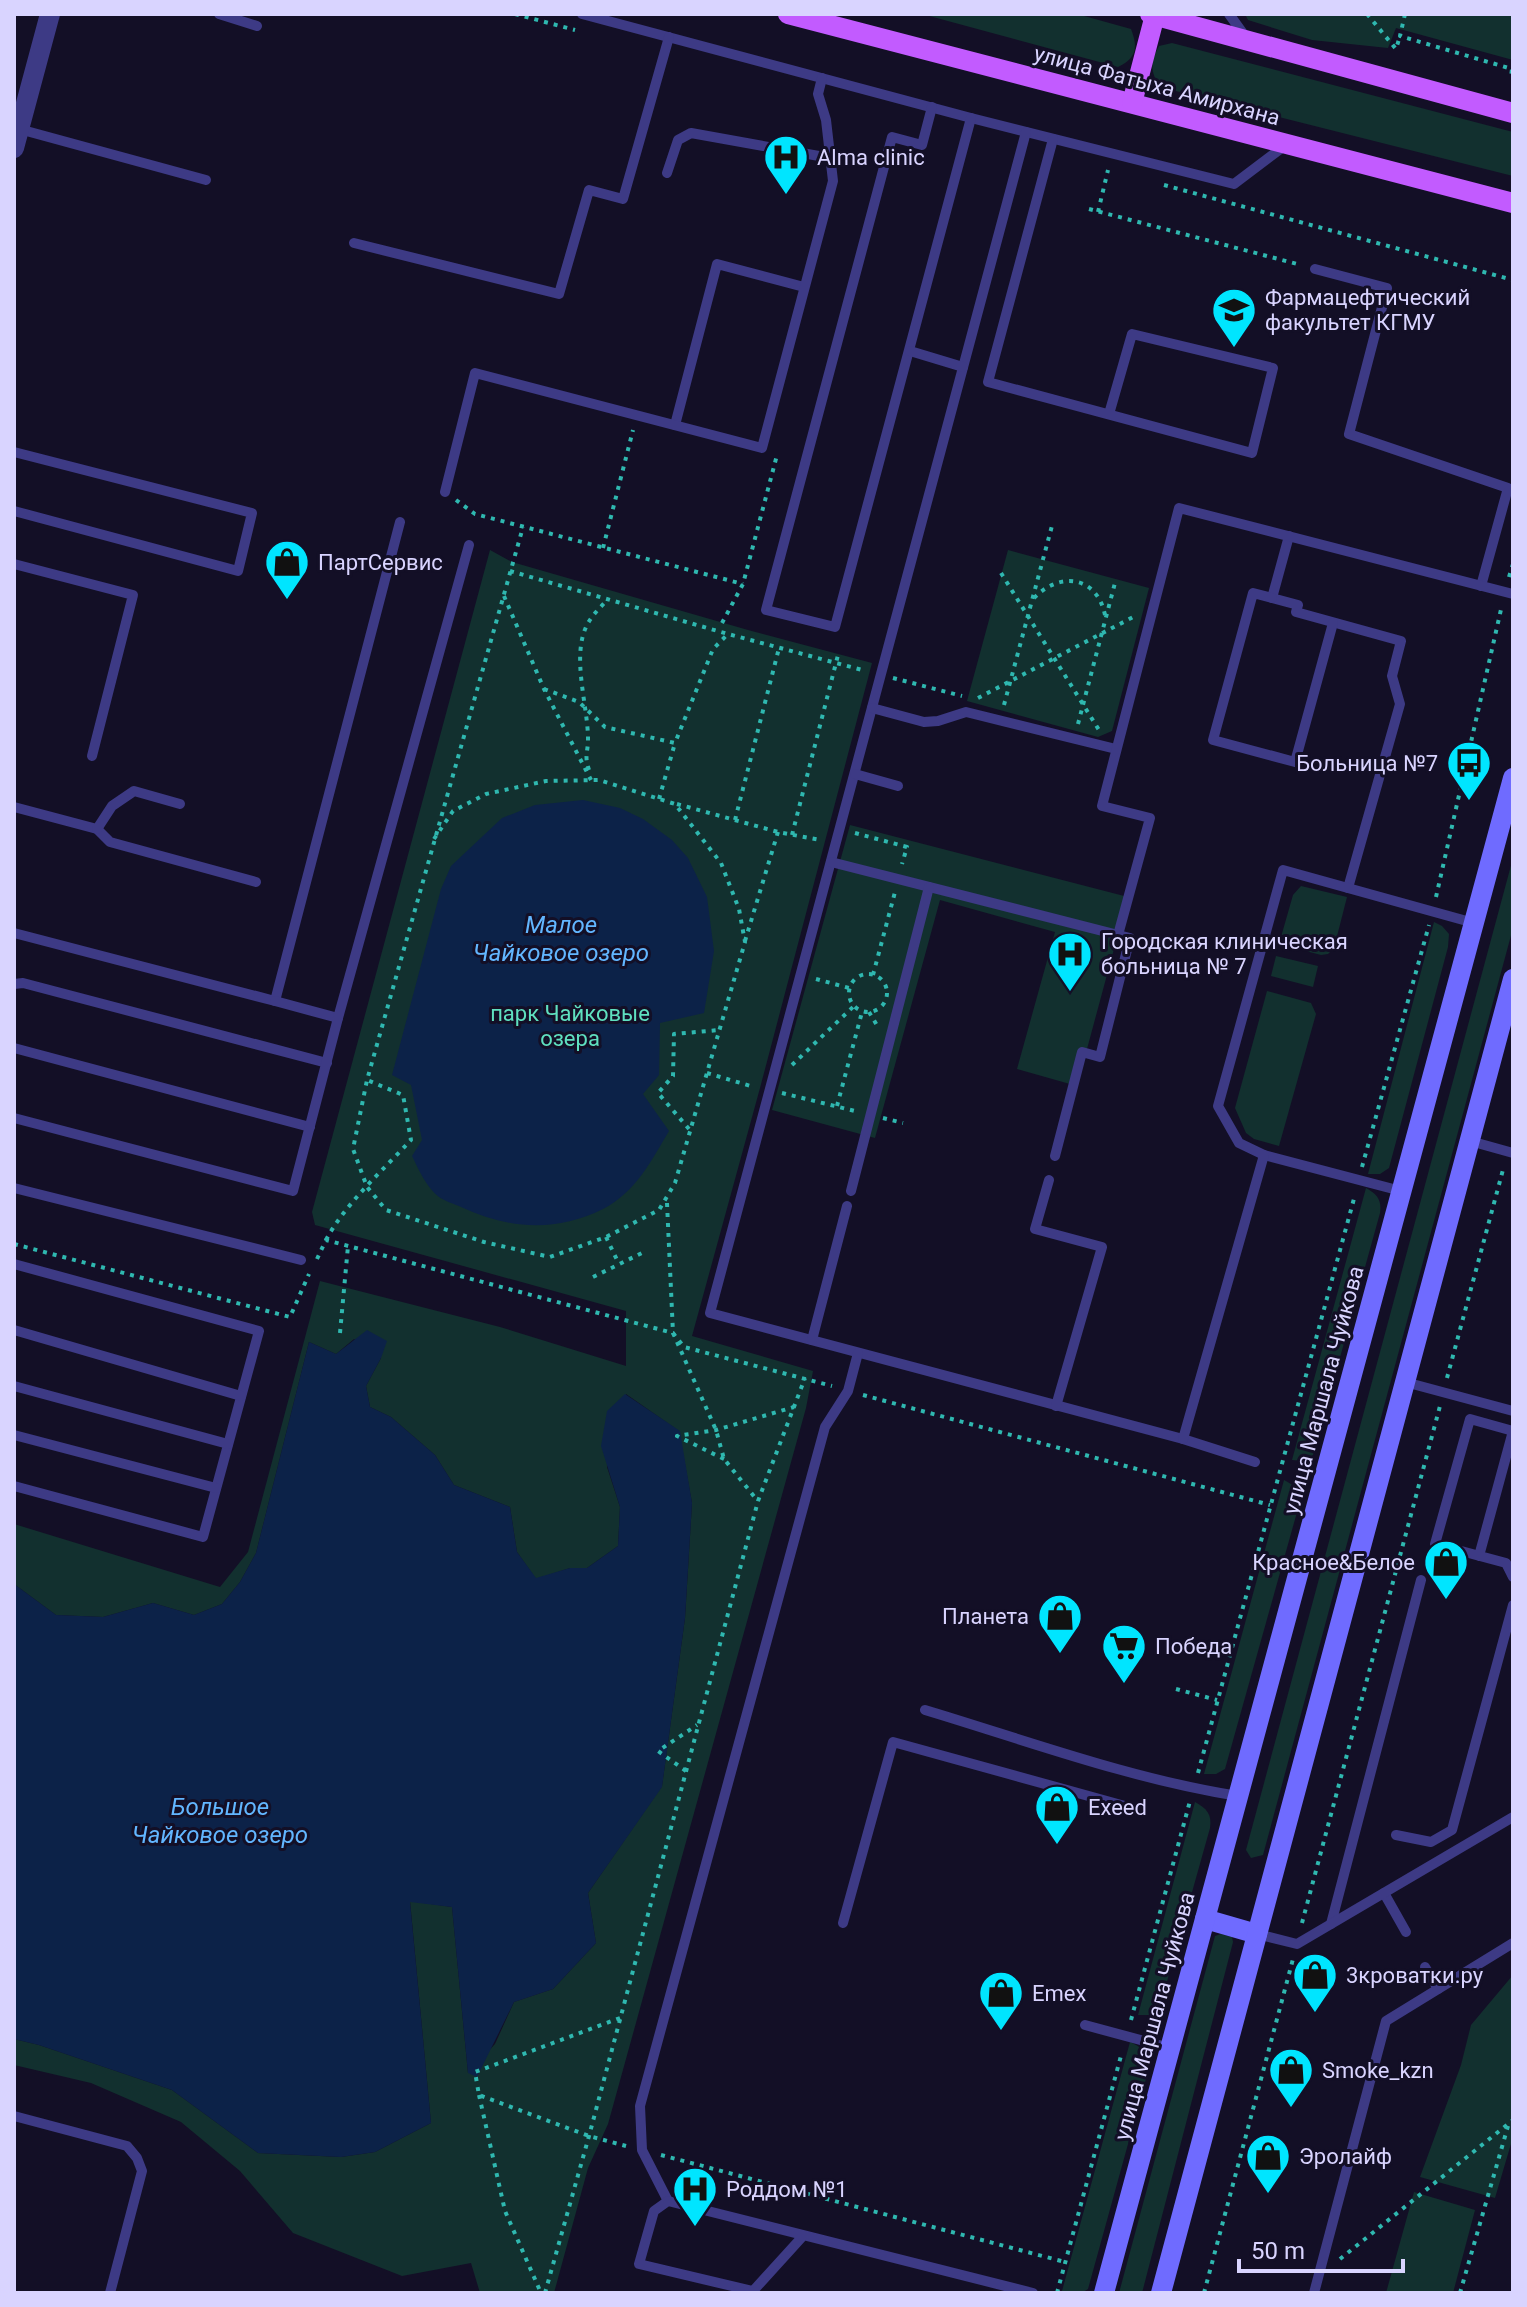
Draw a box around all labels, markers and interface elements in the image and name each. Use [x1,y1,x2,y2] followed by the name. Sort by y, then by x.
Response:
[1031,41,1283,130] street label: улица Фатыха Амирхана
[762,133,810,196] hospital icon: Alma clinic
[817,145,925,170] place label: Alma clinic
[1265,285,1470,335] place label: Фармацефтический факультет КГМУ
[1210,286,1258,349] school or university icon: Фармацефтический факультет КГМУ
[263,538,311,601] shop icon: ПартСервис
[318,550,443,575] place label: ПартСервис
[1445,739,1493,802] bus stop icon: Больница №7
[1296,751,1438,776] place label: Больница №7
[473,911,649,967] water label: Малое Чайковое озеро
[1101,929,1348,979] place label: Городская клиническая больница № 7
[1046,930,1094,993] hospital icon: Городская клиническая больница № 7
[490,1001,650,1051] park label: парк Чайковые озера
[1278,1263,1369,1517] street label: улица Маршала Чуйкова
[1422,1538,1470,1601] shop icon: Красное&Белое
[1252,1550,1415,1575] place label: Красное&Белое
[1036,1592,1084,1655] shop icon: Планета
[942,1604,1029,1629] place label: Планета
[1100,1622,1148,1685] supermarket icon: Победа
[1155,1634,1232,1659] place label: Победа
[1033,1783,1081,1846] shop icon: Exeed
[132,1793,308,1849] water label: Большое Чайковое озеро
[1088,1795,1147,1820] place label: Exeed
[1109,1889,1200,2143] street label: улица Маршала Чуйкова
[1291,1951,1339,2014] shop icon: 3кроватки.ру
[1346,1963,1484,1988] place label: 3кроватки.ру
[977,1969,1025,2032] shop icon: Emex
[1032,1981,1086,2006] place label: Emex
[1267,2046,1315,2109] shop icon: Smoke_kzn
[1322,2058,1434,2083] place label: Smoke_kzn
[1244,2132,1292,2195] shop icon: Эролайф
[1299,2144,1392,2169] place label: Эролайф
[671,2165,719,2228] hospital icon: Роддом №1
[726,2177,848,2202] place label: Роддом №1
[1239,2223,1403,2273] scale bar
[1251,2237,1305,2265] text: 50 m

